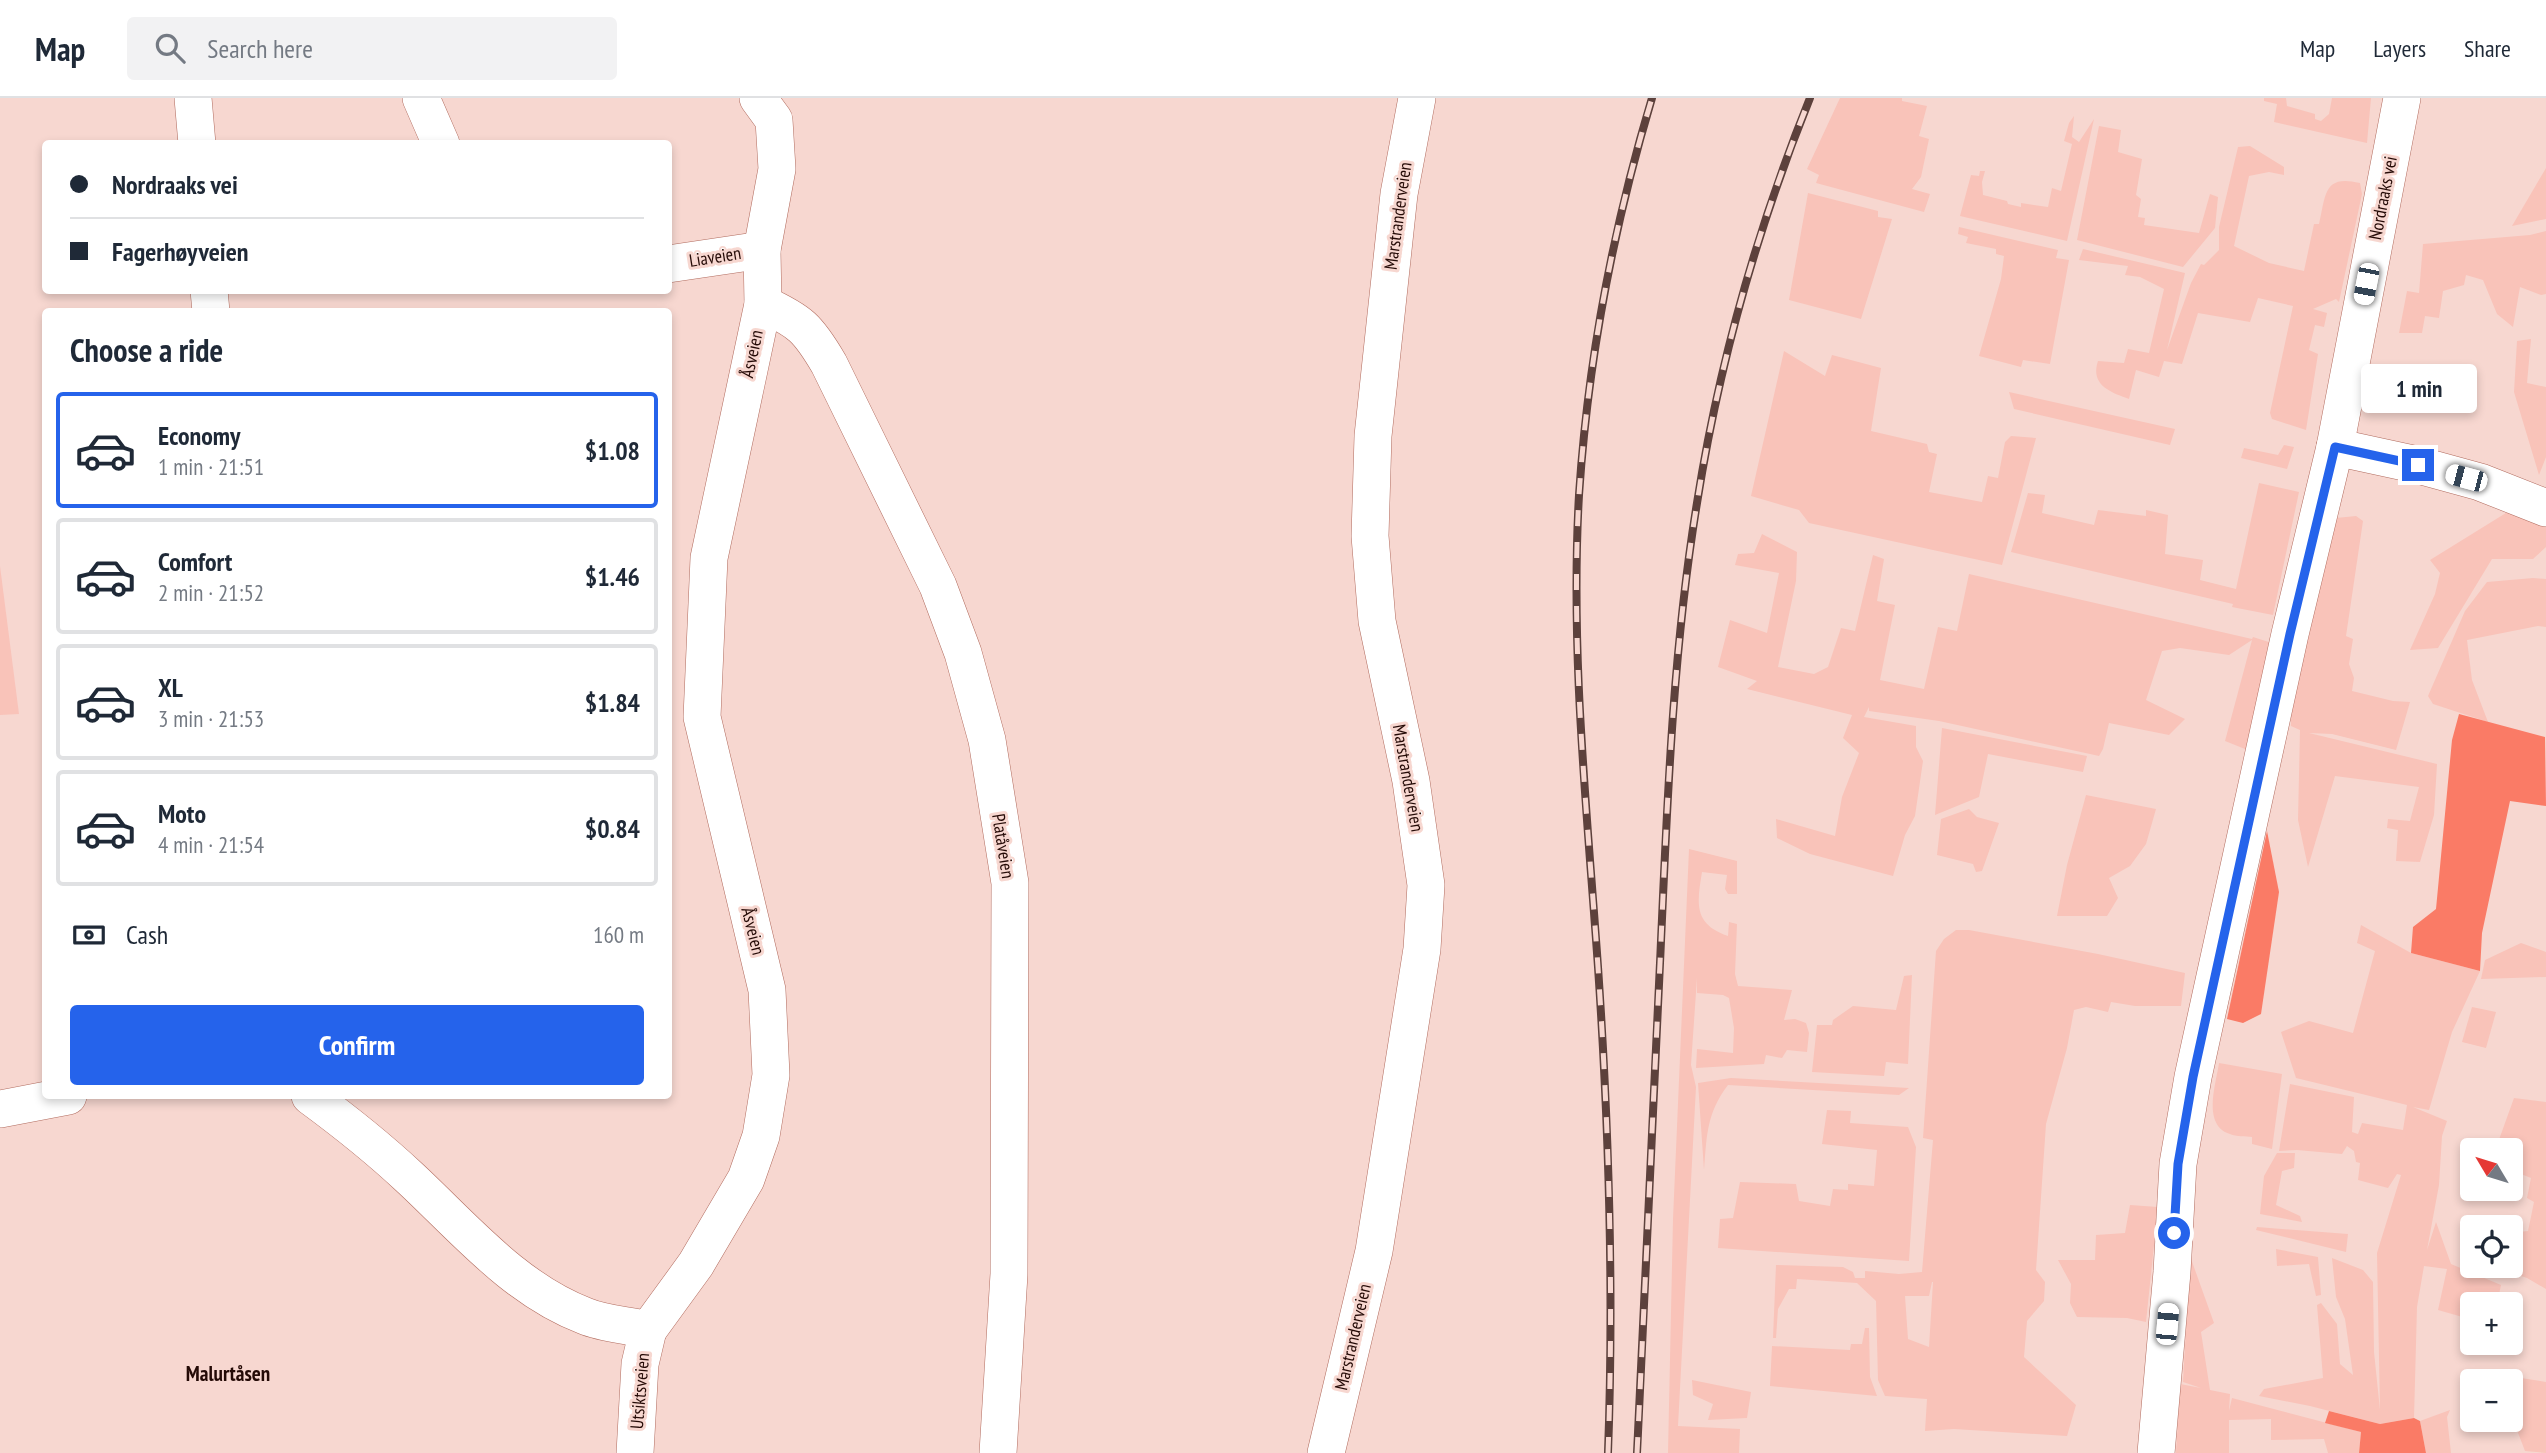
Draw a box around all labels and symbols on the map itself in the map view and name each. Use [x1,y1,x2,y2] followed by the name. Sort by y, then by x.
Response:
[2363,154,2402,242] street label: Nordraaks vei
[1379,161,1416,271] street label: Marstranderveien
[687,241,743,272] street label: Liaveien
[2352,261,2381,307] car
[735,328,768,380] street label: Åsveien
[2360,364,2476,412] callout: 1 min
[2402,449,2434,481] route end
[2443,462,2490,494] car
[1388,722,1429,833] street label: Marstranderveien
[987,812,1020,880] street label: Platåveien
[736,905,770,957] street label: Åsveien
[2460,1138,2524,1200] north arrow
[2158,1217,2190,1249] route start
[1329,1281,1376,1392] street label: Marstranderveien
[2155,1302,2180,1346] car
[625,1352,654,1430] street label: Utsiktsveien
[186,1360,270,1387] district label: Malurtåsen

